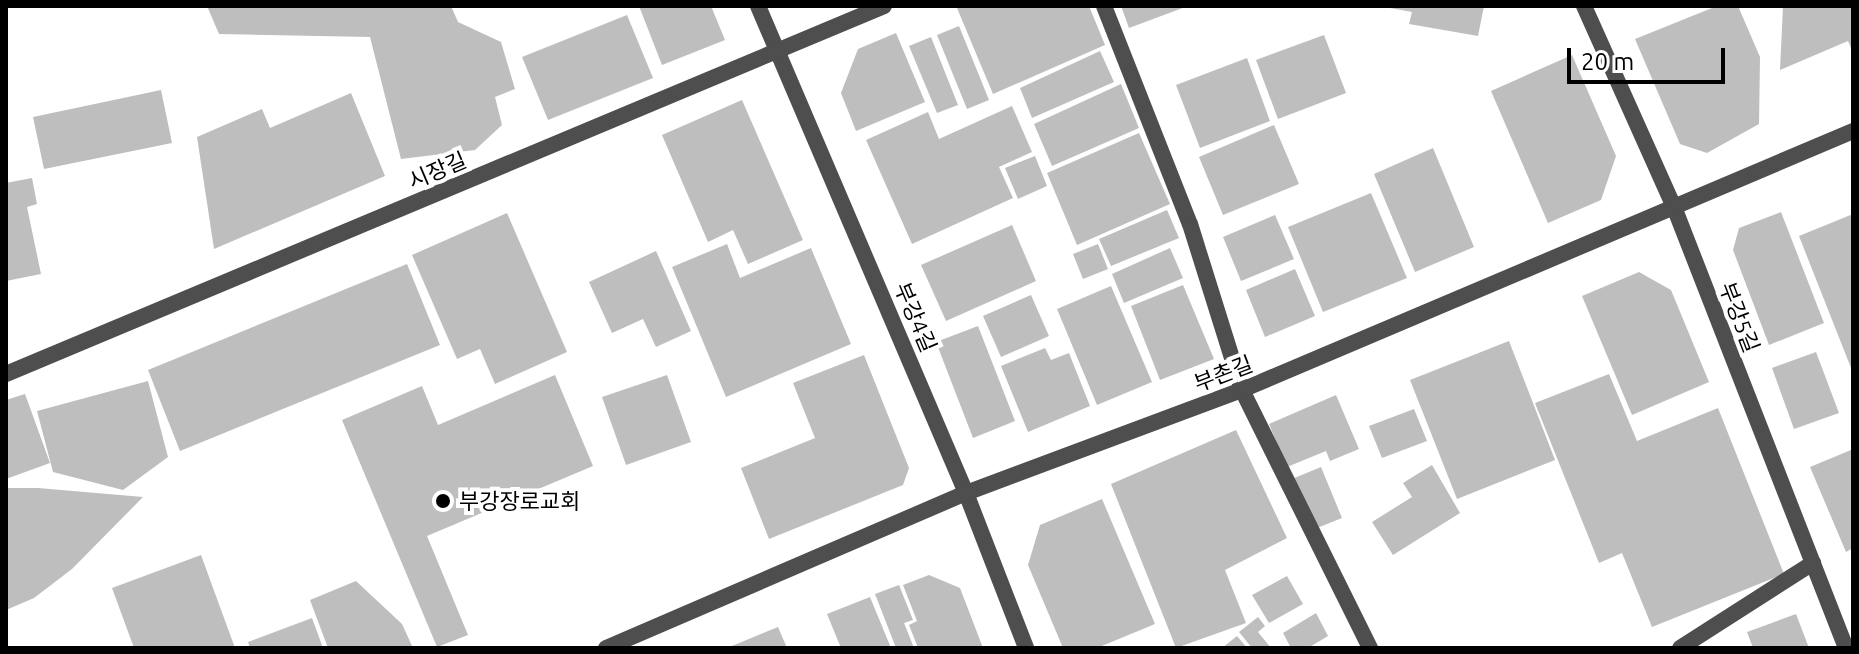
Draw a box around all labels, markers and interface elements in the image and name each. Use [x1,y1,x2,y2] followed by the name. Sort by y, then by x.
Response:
[1571,32,1729,82] scale bar
[1581,48,1634,75] text: 20 m
[404,146,470,194] street label: 시장길
[890,278,942,356] street label: 부강4길
[1715,278,1765,356] street label: 부강5길
[1190,350,1256,396] street label: 부촌길
[459,488,580,514] place label: 부강장로교회
[434,492,452,510] marker: 부강장로교회

